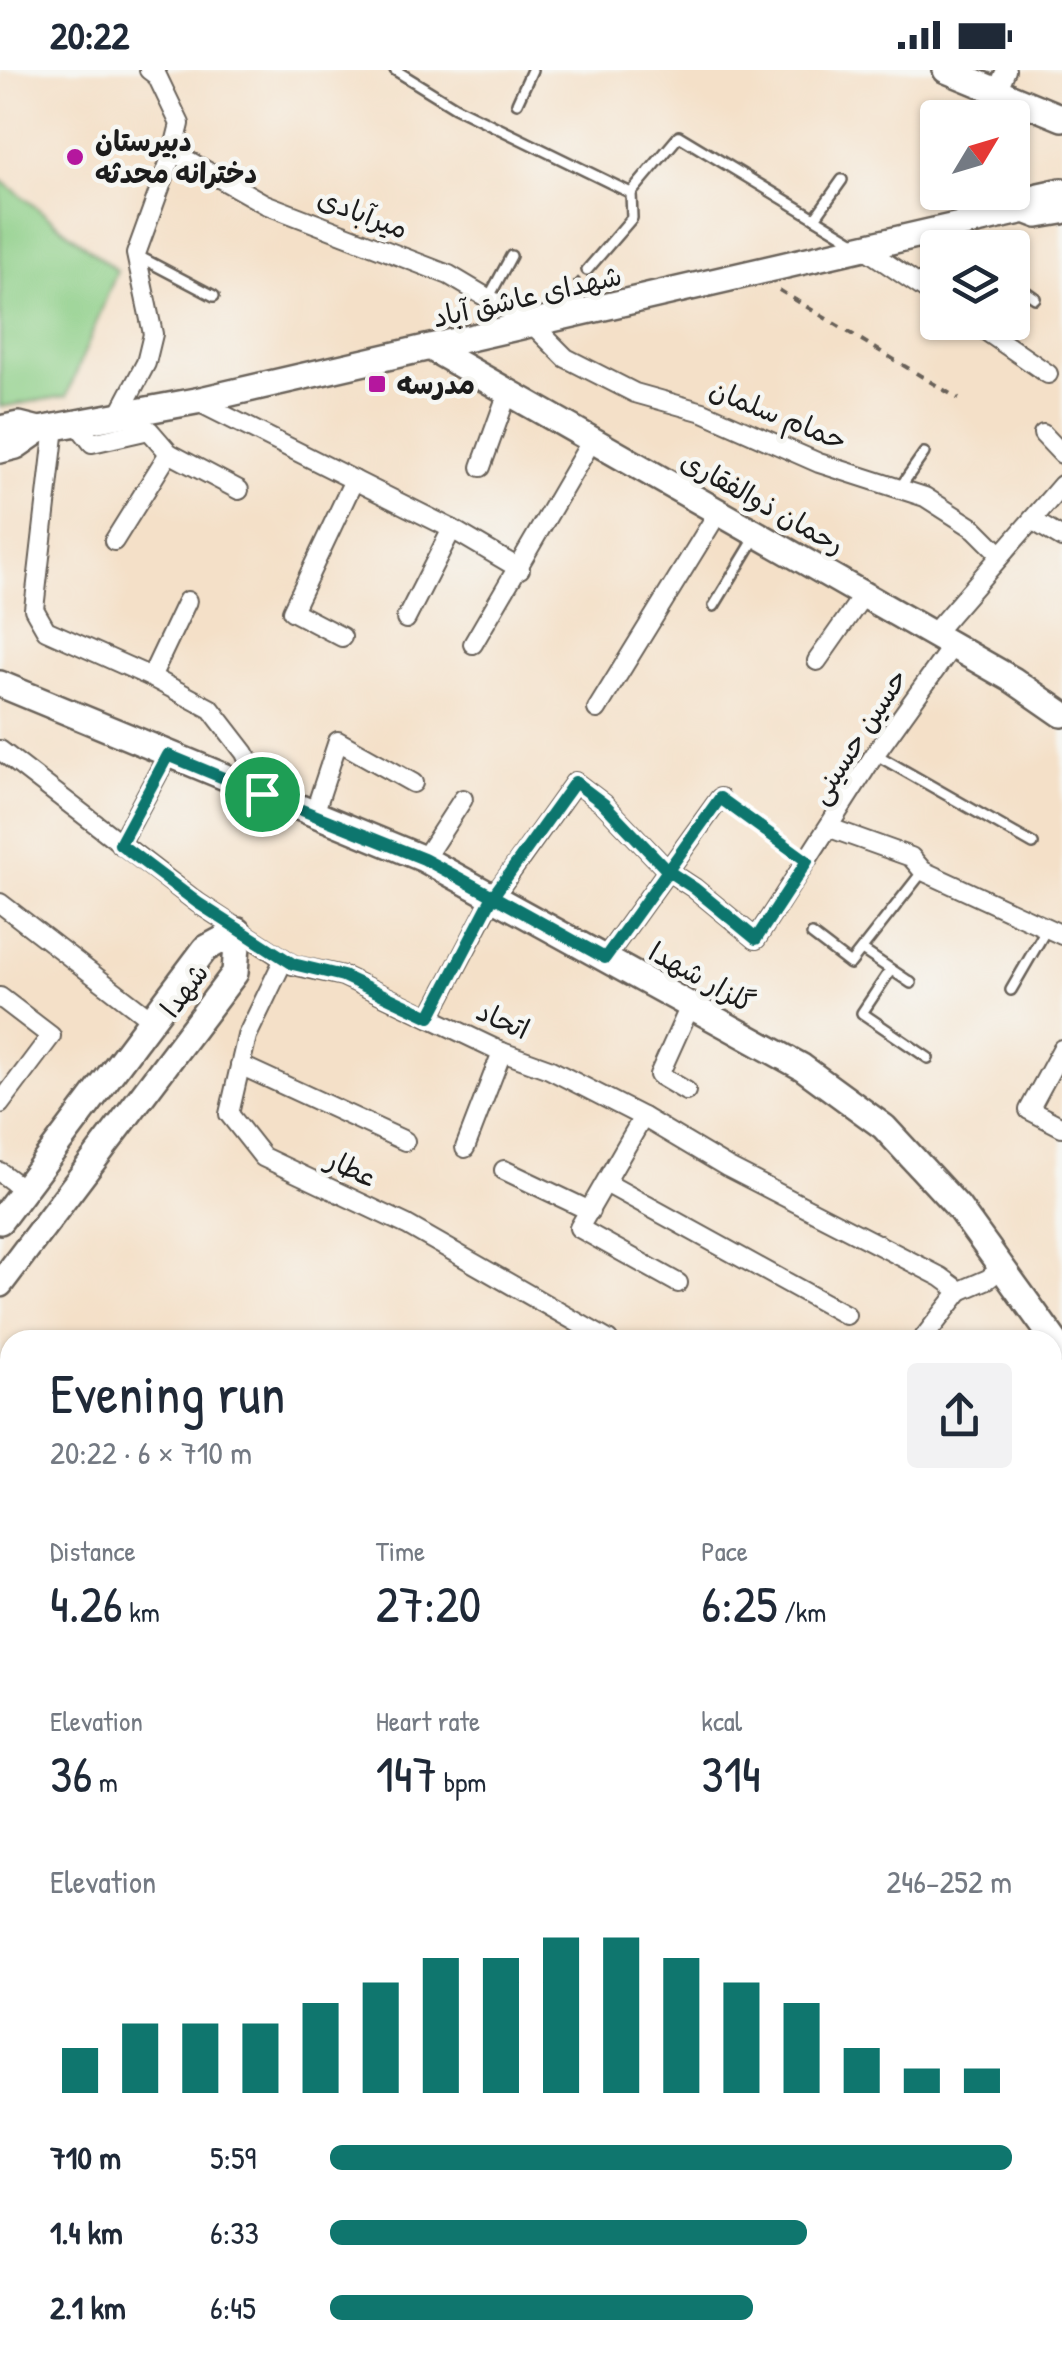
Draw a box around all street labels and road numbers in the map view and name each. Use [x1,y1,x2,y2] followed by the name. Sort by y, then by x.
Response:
[312,178,414,248] street label: میرآبادی
[429,256,625,336] street label: شهدای عاشق آباد
[703,369,852,461] street label: حمام سلمان
[674,441,852,563] street label: رحمان ذوالفقاری
[800,661,916,811] street label: حسین حسینی
[642,932,762,1022] street label: گلزار شهدا
[151,955,217,1025] street label: شهدا
[470,992,536,1048] street label: اتحاد
[319,1139,383,1196] street label: عطار

